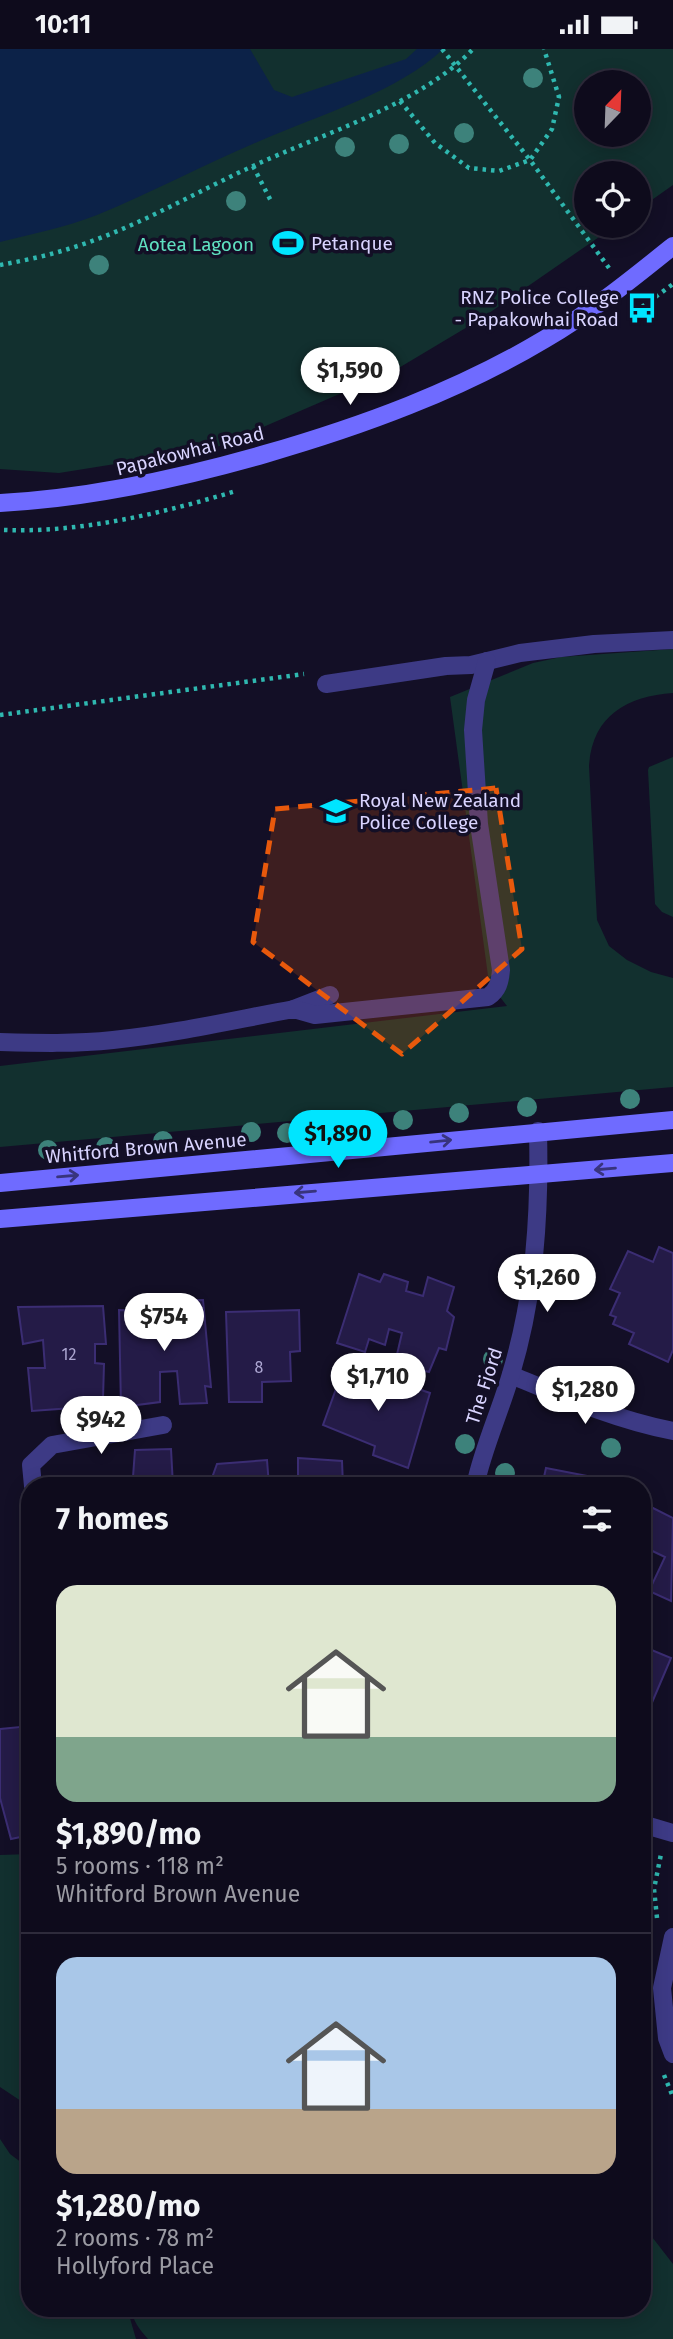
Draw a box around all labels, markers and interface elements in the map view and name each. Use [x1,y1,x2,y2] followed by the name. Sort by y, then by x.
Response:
[35,9,91,40] text: 10:11
[574,70,651,147] north arrow
[574,70,651,238] map controls
[574,161,651,238] button: locate
[271,226,305,260] sports icon: Petanque
[311,232,393,255] place label: Petanque
[138,233,254,256] park label: Aotea Lagoon
[455,286,619,331] place label: RNZ Police College - Papakowhai Road
[625,291,659,325] bus stop icon: RNZ Police College - Papakowhai Road
[293,347,407,407] pin: $1,590
[317,356,383,384] text: $1,590
[114,421,266,481] street label: Papakowhai Road
[359,789,521,834] place label: Royal New Zealand Police College
[319,794,353,828] school or university icon: Royal New Zealand Police College
[281,1111,395,1170] pin: $1,890
[304,1119,372,1147] text: $1,890
[45,1128,247,1168] street label: Whitford Brown Avenue
[429,1134,452,1147] one-way arrow
[594,1162,617,1175] one-way arrow
[56,1169,79,1182] one-way arrow
[294,1186,317,1199] one-way arrow
[490,1255,604,1314] pin: $1,260
[514,1263,580,1291] text: $1,260
[123,1293,205,1353] pin: $754
[140,1302,188,1330] text: $754
[62,1345,76,1364] house number: 12
[461,1345,507,1427] street label: The Fjord
[321,1353,435,1413] pin: $1,710
[255,1358,264,1377] house number: 8
[347,1362,409,1390] text: $1,710
[528,1367,642,1426] pin: $1,280
[552,1375,618,1403] text: $1,280
[60,1397,142,1456] pin: $942
[76,1405,126,1433] text: $942
[578,1500,616,1538] icon: filters
[56,1501,168,1537] text: 7 homes
[273,1631,399,1757] icon: home
[56,1816,201,1852] text: $1,890/mo
[56,1852,224,1880] text: 5 rooms · 118 m²
[56,1880,300,1908] text: Whitford Brown Avenue
[273,2003,399,2129] icon: home
[56,2188,201,2224] text: $1,280/mo
[56,2224,214,2252] text: 2 rooms · 78 m²
[56,2252,214,2280] text: Hollyford Place

